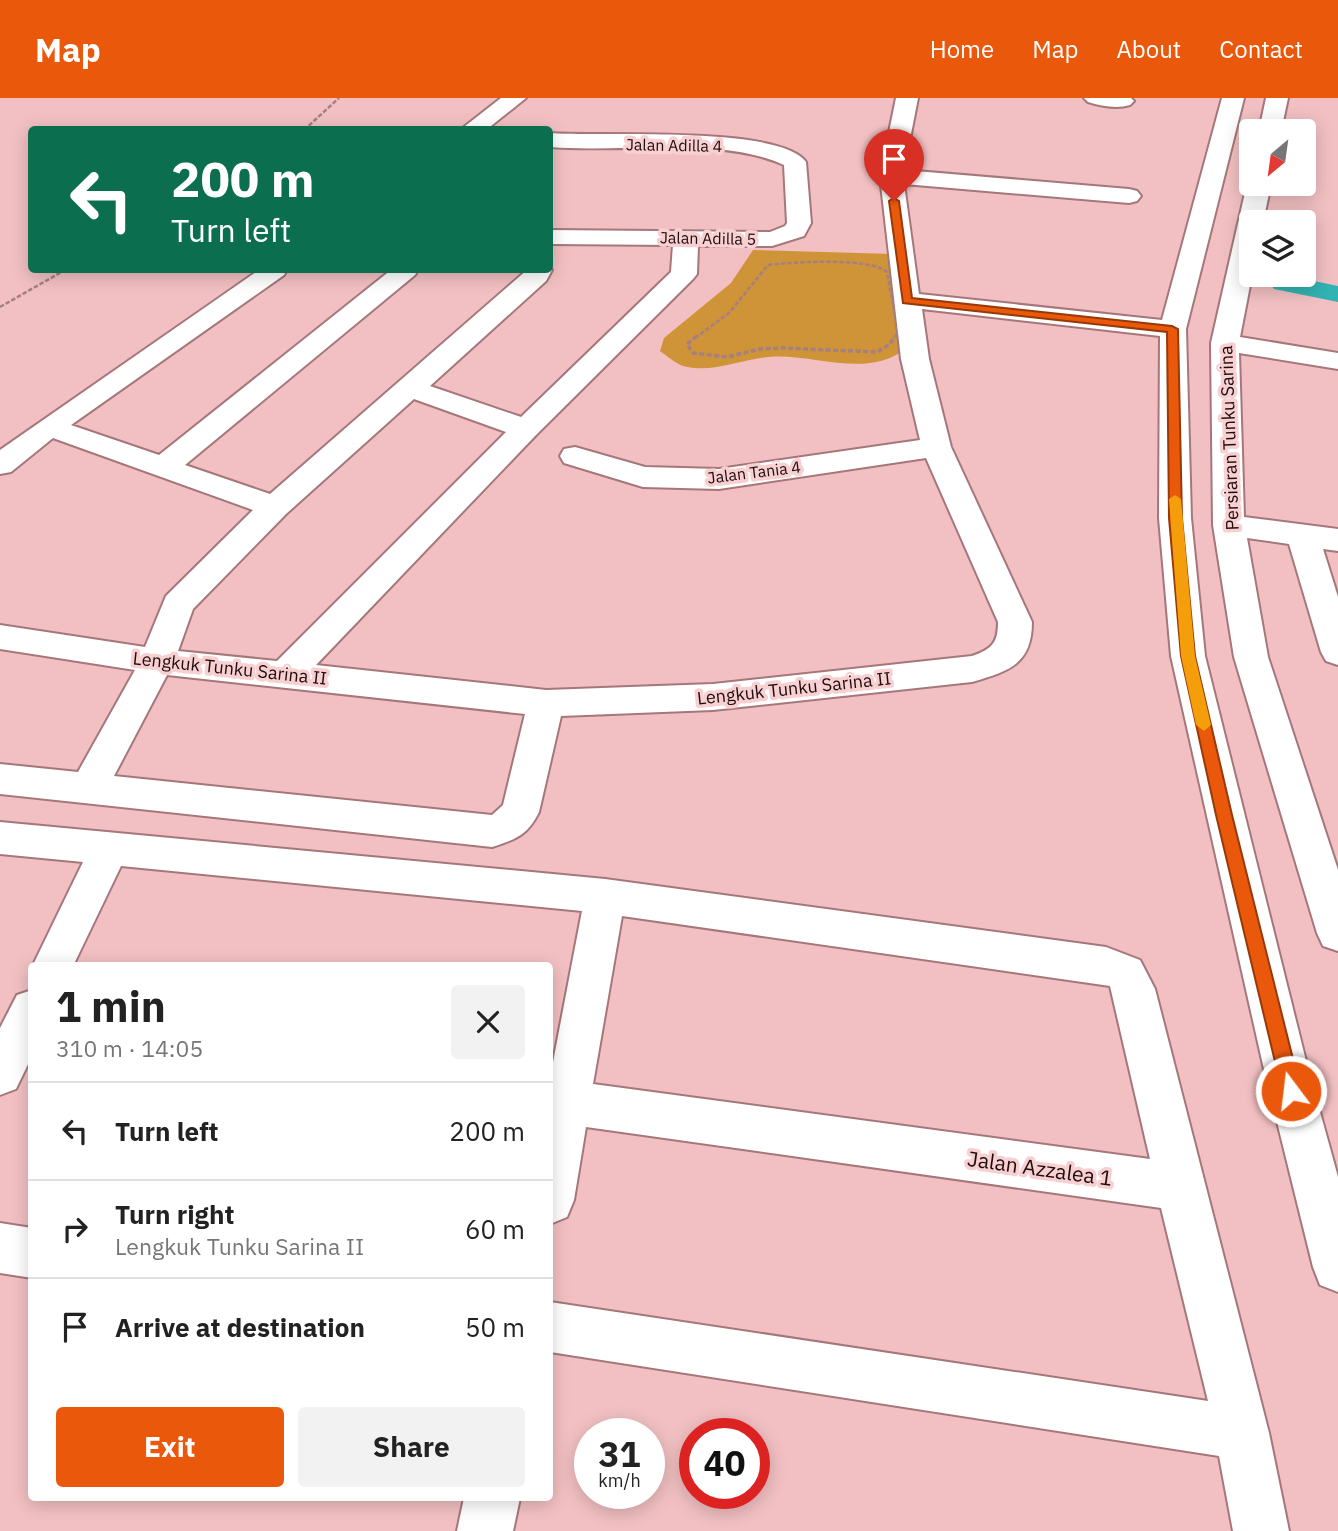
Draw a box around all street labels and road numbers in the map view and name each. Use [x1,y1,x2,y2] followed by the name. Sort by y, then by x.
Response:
[626,134,722,156] street label: Jalan Adilla 4
[660,227,756,249] street label: Jalan Adilla 5
[1214,345,1244,531] street label: Persiaran Tunku Sarina
[706,456,802,488] street label: Jalan Tania 4
[132,646,328,690] street label: Lengkuk Tunku Sarina II
[696,666,892,710] street label: Lengkuk Tunku Sarina II
[966,1144,1114,1192] street label: Jalan Azzalea 1

